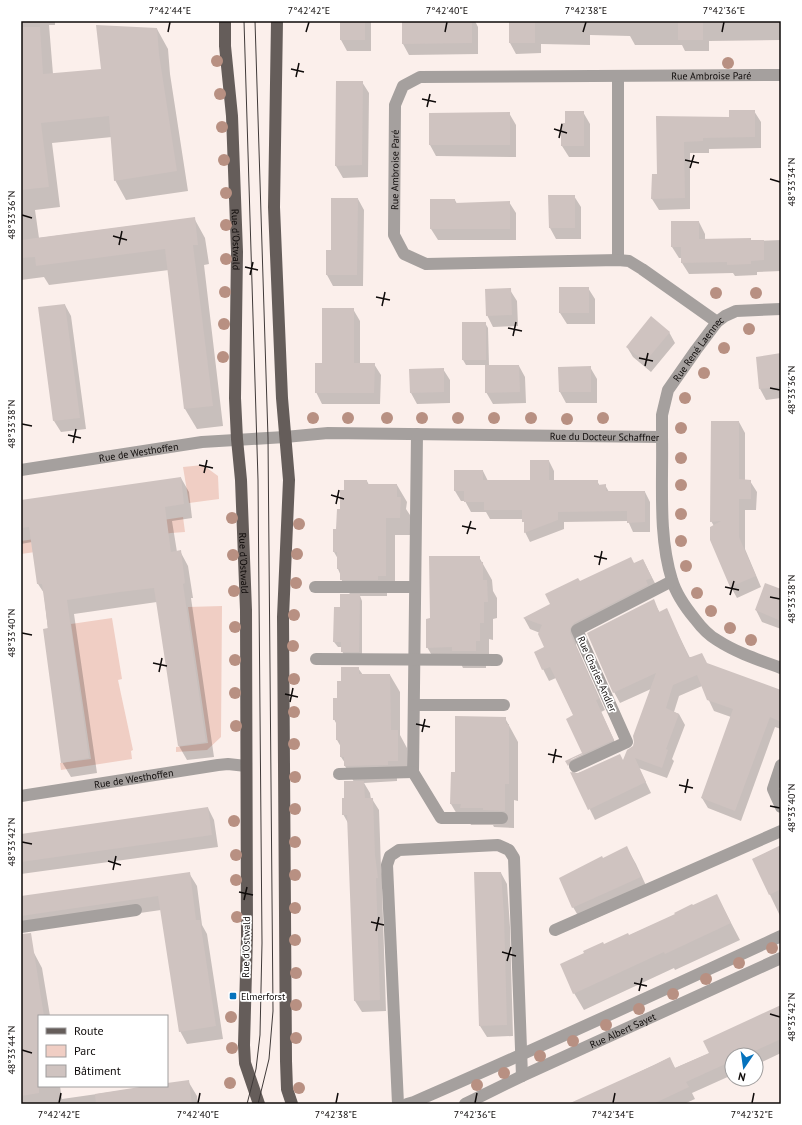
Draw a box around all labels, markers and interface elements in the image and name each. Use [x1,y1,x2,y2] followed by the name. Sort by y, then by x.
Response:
[149,4,191,17] text: 7°42'44"E
[288,4,330,17] text: 7°42'42"E
[426,4,468,17] text: 7°42'40"E
[565,4,607,17] text: 7°42'38"E
[703,4,745,17] text: 7°42'36"E
[671,69,751,82] street label: Rue Ambroise Paré
[388,130,401,210] street label: Rue Ambroise Paré
[785,157,798,207] text: 48°33'34"N
[5,190,18,240] text: 48°33'36"N
[229,209,244,270] street label: Rue d'Ostwald
[670,313,727,384] street label: Rue René Laennec
[785,365,798,415] text: 48°33'36"N
[5,399,18,449] text: 48°33'38"N
[550,429,660,443] street label: Rue du Docteur Schaffner
[98,439,179,464] street label: Rue de Westhoffen
[237,532,252,594] street label: Rue d'Ostwald
[785,574,798,624] text: 48°33'38"N
[5,608,18,658] text: 48°33'40"N
[575,634,620,714] street label: Rue Charles Andler
[93,766,174,791] street label: Rue de Westhoffen
[785,783,798,833] text: 48°33'40"N
[5,817,18,867] text: 48°33'42"N
[239,916,253,978] street label: Rue d'Ostwald
[241,990,286,1003] place label: Elmerforst
[228,991,238,1001] marker: Elmerforst
[785,992,798,1042] text: 48°33'42"N
[588,1009,658,1051] street label: Rue Albert Sayet
[38,1015,168,1087] legend
[74,1023,104,1038] text: Route
[5,1025,18,1075] text: 48°33'44"N
[74,1043,96,1058] text: Parc
[724,1047,764,1087] north arrow
[74,1063,121,1078] text: Bâtiment
[737,1069,747,1084] text: N
[38,1108,80,1121] text: 7°42'42"E
[177,1108,219,1121] text: 7°42'40"E
[315,1108,357,1121] text: 7°42'38"E
[454,1108,496,1121] text: 7°42'36"E
[592,1108,634,1121] text: 7°42'34"E
[731,1108,773,1121] text: 7°42'32"E

